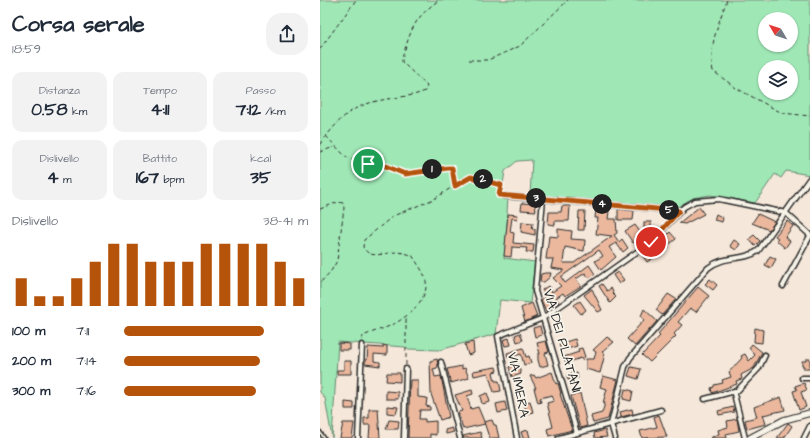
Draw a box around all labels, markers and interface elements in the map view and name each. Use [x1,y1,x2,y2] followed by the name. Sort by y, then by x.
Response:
[12,9,145,40] text: Corsa serale
[758,12,798,52] north arrow
[758,12,798,100] map controls
[266,13,308,55] button: share
[12,40,41,58] text: 18:59
[758,60,798,100] button: layers
[39,83,80,98] text: Distanza
[143,83,177,98] text: Tempo
[246,83,276,98] text: Passo
[31,98,68,122] text: 0.58
[151,98,169,122] text: 4:11
[236,98,261,122] text: 7:12
[68,104,87,119] text: km
[261,104,286,119] text: /km
[351,147,385,181] pin
[40,151,79,166] text: Dislivello
[143,151,177,166] text: Battito
[250,151,271,166] text: kcal
[357,153,379,175] icon: arrive
[422,159,442,179] pin: 1
[431,161,433,176] text: 1
[47,166,59,190] text: 4
[136,166,159,190] text: 167
[250,166,271,190] text: 35
[473,169,493,189] pin: 2
[480,171,486,186] text: 2
[59,172,72,187] text: m
[159,172,184,187] text: bpm
[526,188,546,208] pin: 3
[533,190,539,205] text: 3
[592,194,612,214] pin: 4
[598,196,606,211] text: 4
[659,200,679,220] pin: 5
[665,202,673,217] text: 5
[12,212,58,230] text: Dislivello
[263,212,308,230] text: 38–41 m
[634,225,668,259] pin
[640,231,662,253] icon: check
[538,287,586,395] street label: VIA DEI PLATANI
[12,322,45,340] text: 100 m
[76,322,90,340] text: 7:11
[502,350,534,420] street label: VIA IMERA
[12,352,51,370] text: 200 m
[76,352,97,370] text: 7:14
[12,382,50,400] text: 300 m
[76,382,96,400] text: 7:16

